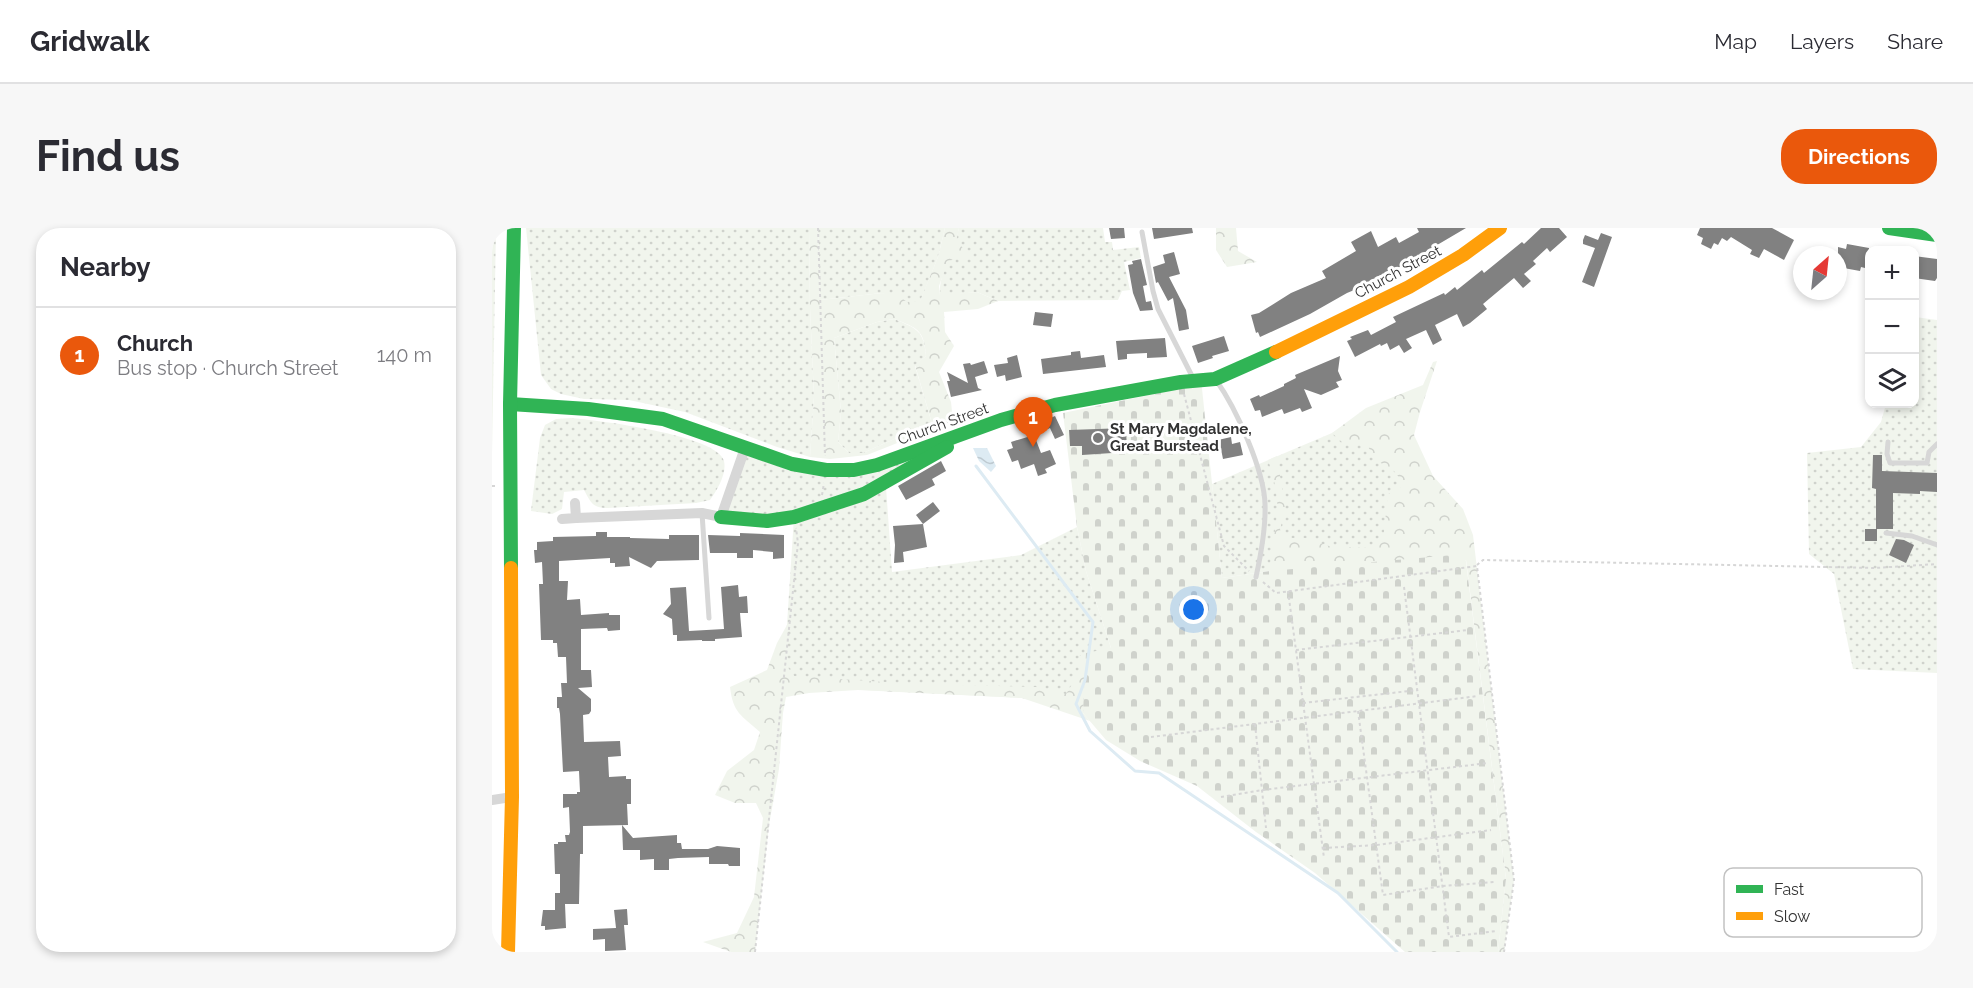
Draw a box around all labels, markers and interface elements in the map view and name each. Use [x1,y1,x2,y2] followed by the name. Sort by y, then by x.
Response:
[30,25,150,58] text: Gridwalk
[1714,29,1757,54] text: Map
[1790,29,1854,54] text: Layers
[1887,29,1943,54] text: Share
[1781,129,1937,184] button: Directions
[36,132,180,181] text: Find us
[1352,242,1444,302] street label: Church Street
[1793,246,1847,300] north arrow
[1865,246,1919,408] map controls
[1865,246,1919,300] button: +
[60,252,150,282] text: Nearby
[1865,300,1919,354] button: −
[117,330,193,356] text: Church
[75,343,84,367] text: 1
[377,343,432,367] text: 140 m
[1865,354,1919,408] button: layers
[117,356,339,380] text: Bus stop · Church Street
[1014,398,1052,447] pin: 1
[895,399,991,449] street label: Church Street
[1110,420,1252,455] place label: St Mary Magdalene, Great Burstead
[1091,431,1105,445] marker: St Mary Magdalene, Great Burstead
[1179,595,1208,624] your location
[1724,868,1922,937] legend
[1774,880,1805,899] text: Fast
[1774,907,1810,926] text: Slow

